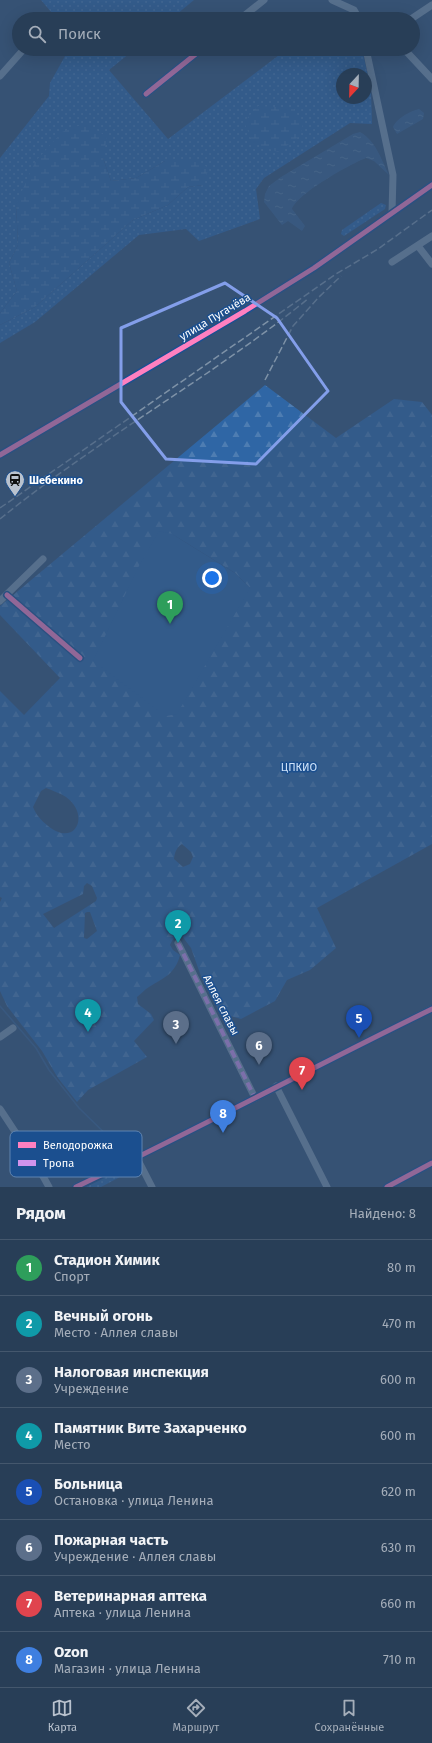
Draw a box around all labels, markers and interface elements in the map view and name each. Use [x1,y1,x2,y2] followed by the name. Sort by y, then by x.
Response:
[12,12,420,56] search box
[26,23,48,45] icon: search
[58,25,101,43] text: Поиск
[336,68,372,104] north arrow
[177,291,253,343] street label: улица Пугачёва
[4,469,26,497] station icon: Шебекино
[29,474,83,487] place label: Шебекино
[202,568,222,588] your location
[157,591,183,624] pin: 1
[281,761,317,774] park label: ЦПКИО
[165,910,191,943] pin: 2
[200,973,242,1037] street label: Аллея славы
[75,999,101,1032] pin: 4
[346,1005,372,1038] pin: 5
[163,1011,189,1044] pin: 3
[246,1032,272,1065] pin: 6
[289,1057,315,1090] pin: 7
[210,1100,236,1133] pin: 8
[10,1131,142,1177] legend
[43,1139,113,1152] text: Велодорожка
[43,1157,74,1170] text: Тропа
[16,1203,66,1224] text: Рядом
[349,1206,416,1221] text: Найдено: 8
[54,1251,160,1269] text: Стадион Химик
[26,1260,32,1275] text: 1
[387,1260,416,1275] text: 80 m
[54,1269,90,1284] text: Спорт
[54,1307,153,1325] text: Вечный огонь
[26,1316,32,1331] text: 2
[382,1316,416,1331] text: 470 m
[54,1325,178,1340] text: Место · Аллея славы
[54,1363,209,1381] text: Налоговая инспекция
[26,1372,32,1387] text: 3
[380,1372,416,1387] text: 600 m
[54,1381,129,1396] text: Учреждение
[54,1419,247,1437] text: Памятник Вите Захарченко
[25,1428,33,1443] text: 4
[380,1428,416,1443] text: 600 m
[54,1437,91,1452] text: Место
[54,1475,123,1493] text: Больница
[26,1484,32,1499] text: 5
[381,1484,416,1499] text: 620 m
[54,1493,214,1508] text: Остановка · улица Ленина
[54,1531,168,1549] text: Пожарная часть
[25,1540,33,1555] text: 6
[381,1540,416,1555] text: 630 m
[54,1549,216,1564] text: Учреждение · Аллея славы
[54,1587,207,1605] text: Ветеринарная аптека
[26,1596,32,1611] text: 7
[380,1596,416,1611] text: 660 m
[54,1605,191,1620] text: Аптека · улица Ленина
[54,1643,88,1661] text: Ozon
[25,1652,33,1667] text: 8
[383,1652,416,1667] text: 710 m
[54,1661,201,1676] text: Магазин · улица Ленина
[48,1697,77,1734] tab: Карта
[172,1697,219,1734] tab: Маршрут
[315,1697,384,1734] tab: Сохранённые

